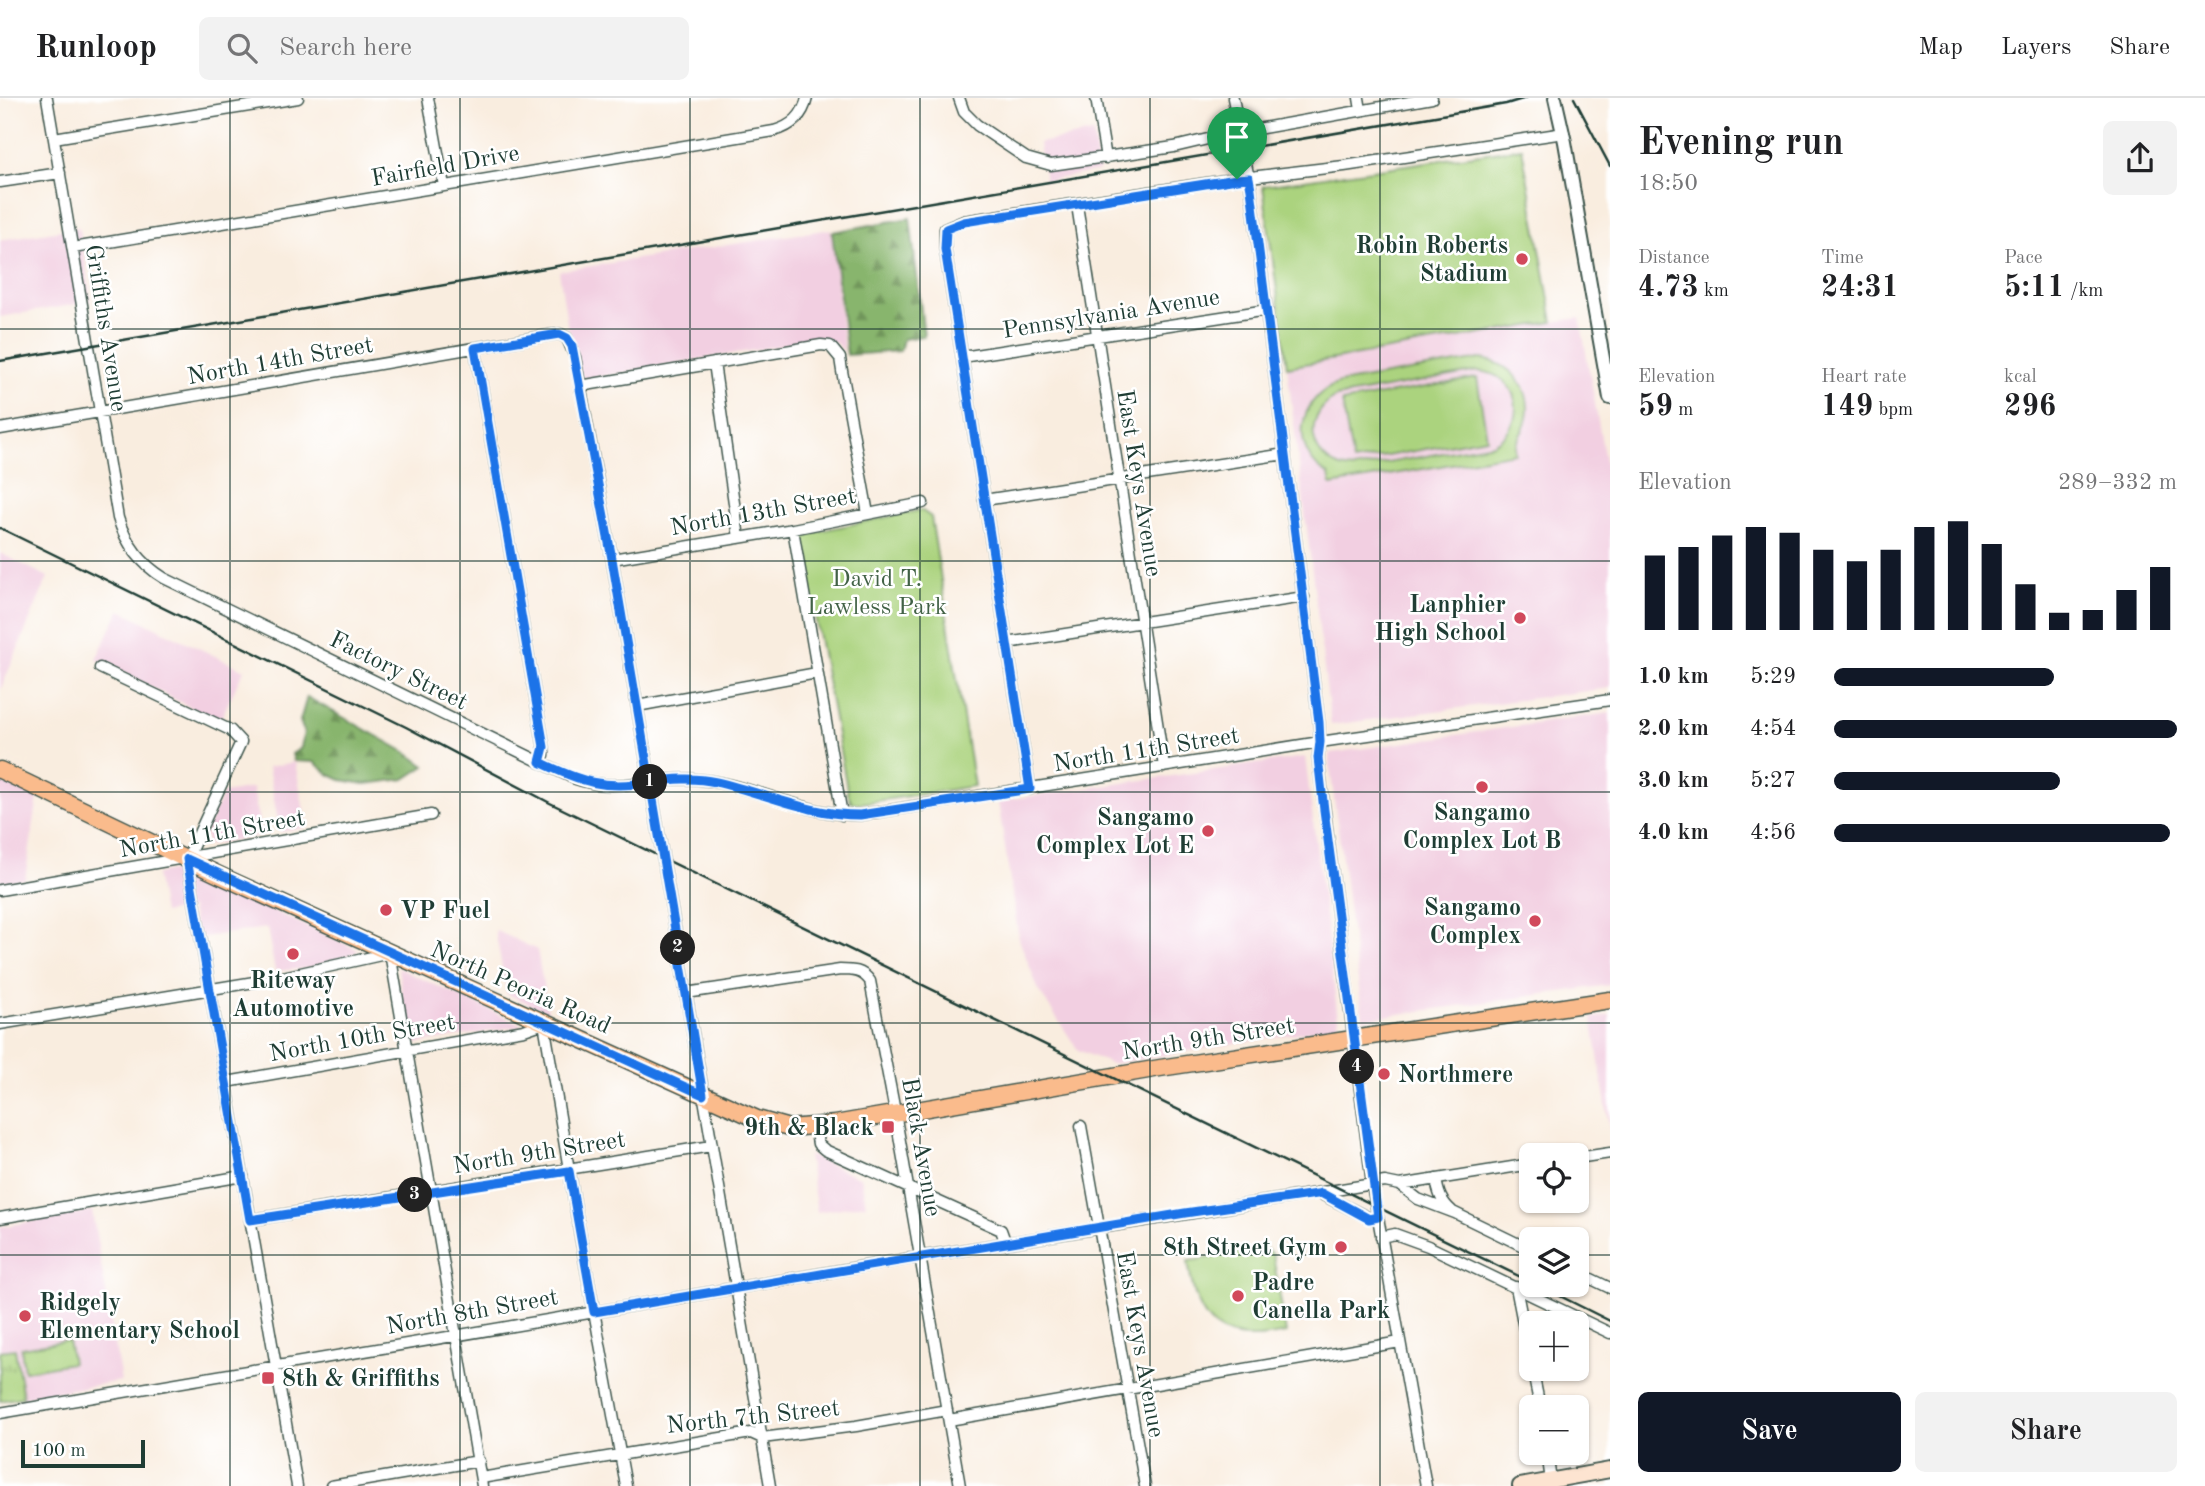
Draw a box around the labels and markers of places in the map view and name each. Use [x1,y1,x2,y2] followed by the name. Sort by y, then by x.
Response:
[1207,107,1267,179] pin
[1355,235,1508,287] place label: Robin Roberts Stadium
[1514,251,1530,267] marker: Robin Roberts Stadium
[1375,594,1506,646] place label: Lanphier High School
[1512,610,1528,626] marker: Lanphier High School
[632,764,668,800] pin: 1
[1474,779,1490,795] marker: Sangamo Complex Lot B
[1403,802,1561,854] place label: Sangamo Complex Lot B
[1036,807,1194,859] place label: Sangamo Complex Lot E
[1200,823,1216,839] marker: Sangamo Complex Lot E
[1424,897,1521,949] place label: Sangamo Complex
[400,900,490,924] place label: VP Fuel
[378,902,394,918] marker: VP Fuel
[1527,913,1543,929] marker: Sangamo Complex
[660,930,696,966] pin: 2
[285,946,301,962] marker: Riteway Automotive
[232,970,354,1022] place label: Riteway Automotive
[1340,1049,1374,1084] pin: 4
[1398,1064,1513,1088] place label: Northmere
[1376,1066,1392,1082] marker: Northmere
[744,1117,874,1141] place label: 9th & Black
[880,1119,896,1135] marker: 9th & Black
[398,1178,432,1212] pin: 3
[1163,1237,1327,1261] place label: 8th Street Gym
[1333,1239,1349,1255] marker: 8th Street Gym
[1252,1272,1390,1324] place label: Padre Canella Park
[1230,1288,1246,1304] marker: Padre Canella Park
[39,1292,240,1344] place label: Ridgely Elementary School
[17,1308,33,1324] marker: Ridgely Elementary School
[282,1368,440,1392] place label: 8th & Griffiths
[260,1370,276,1386] marker: 8th & Griffiths

